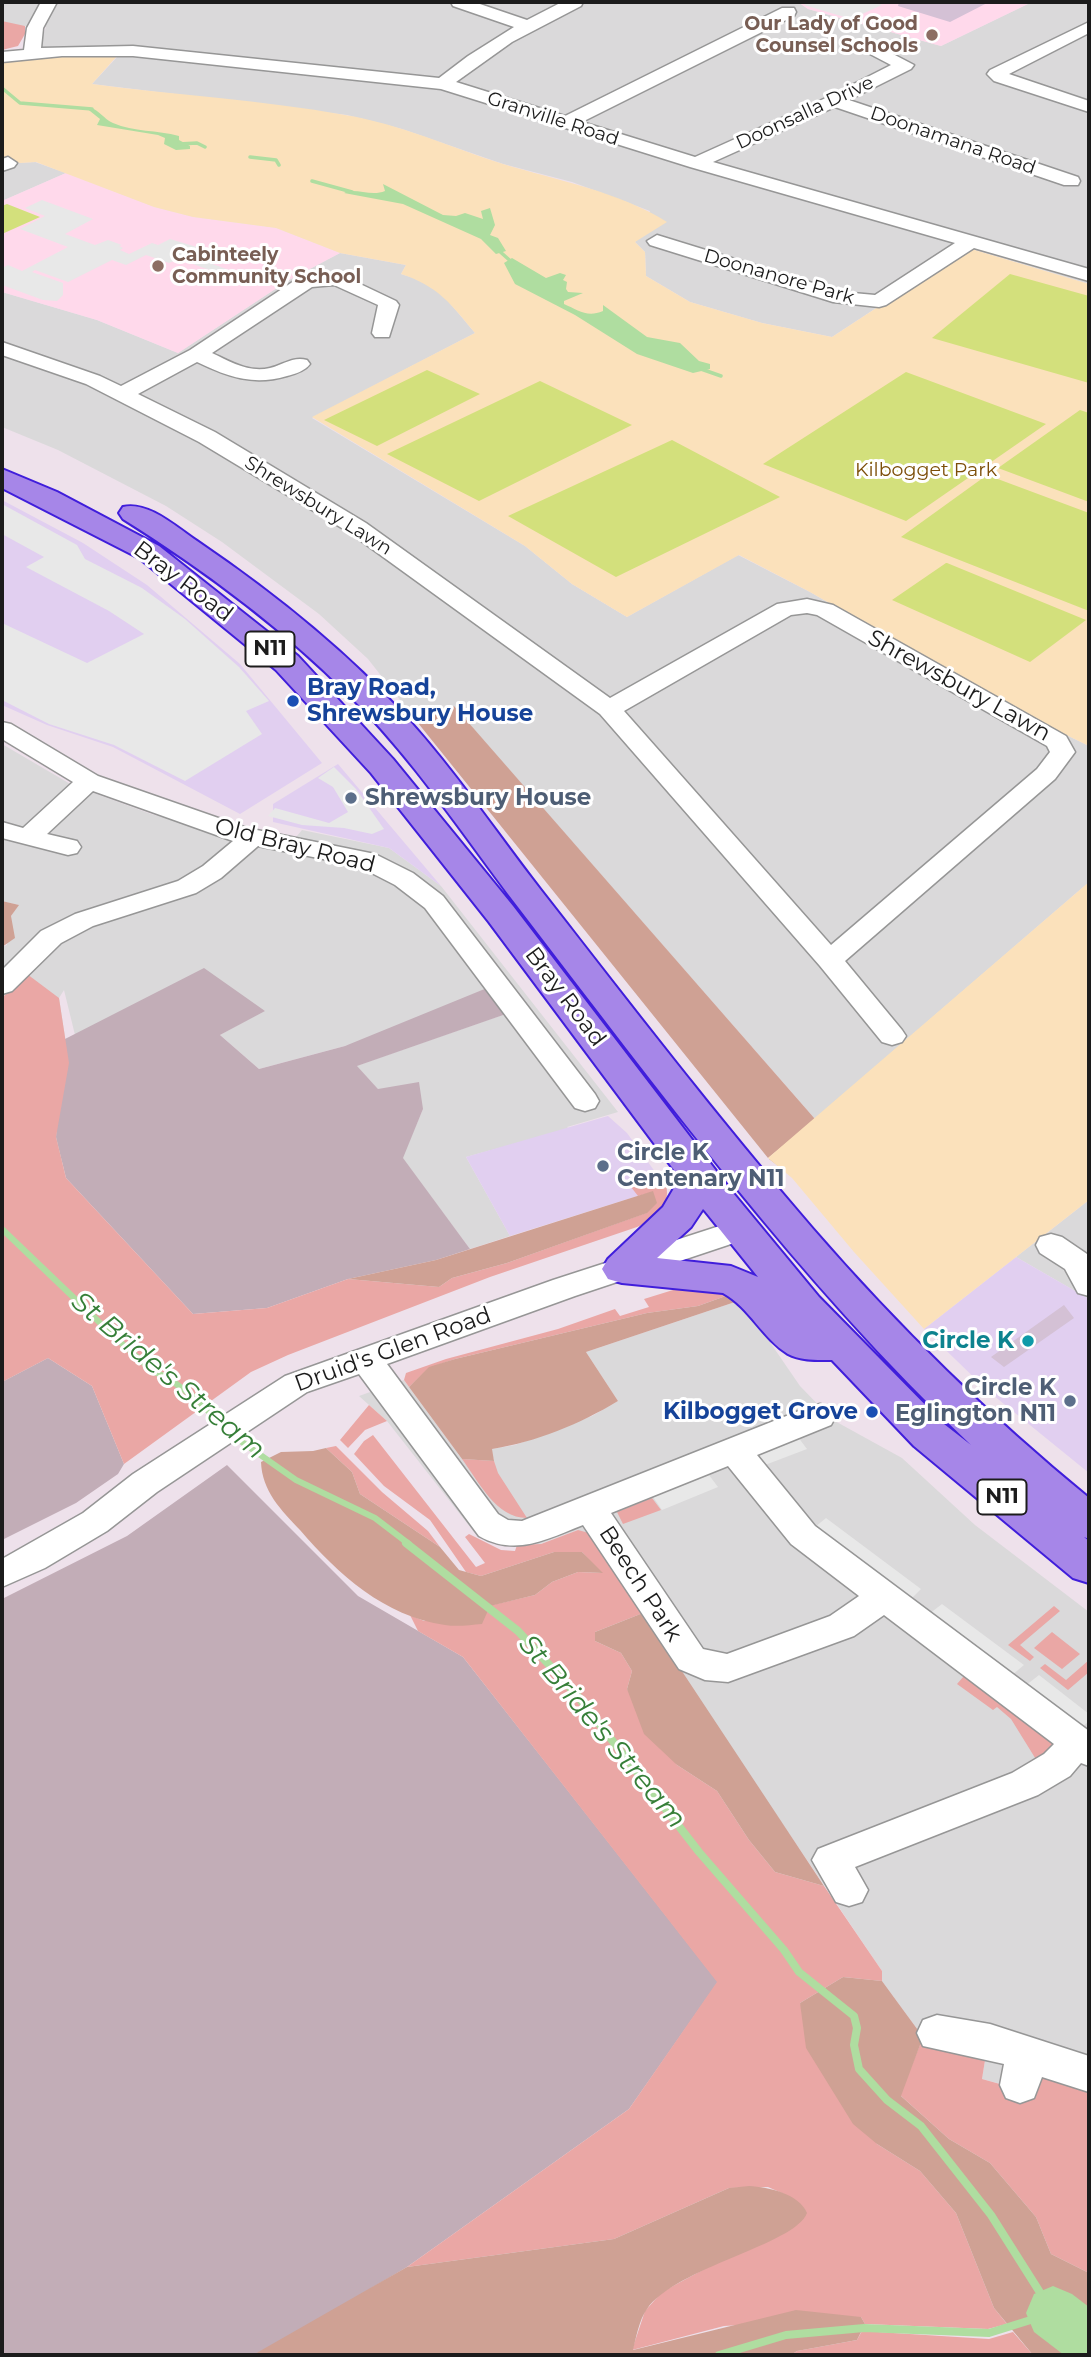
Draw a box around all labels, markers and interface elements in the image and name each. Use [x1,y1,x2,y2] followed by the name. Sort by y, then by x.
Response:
[744,13,918,57] place label: Our Lady of Good Counsel Schools
[924,27,940,43] marker: Our Lady of Good Counsel Schools
[733,71,877,155] street label: Doonsalla Drive
[484,87,622,151] street label: Granville Road
[867,102,1039,180] street label: Doonamana Road
[172,244,361,288] place label: Cabinteely Community School
[701,245,857,309] street label: Doonanore Park
[150,258,166,274] marker: Cabinteely Community School
[240,451,396,561] street label: Shrewsbury Lawn
[855,459,997,481] park label: Kilbogget Park
[128,536,238,628] street label: Bray Road
[863,624,1055,748] street label: Shrewsbury Lawn
[246,632,294,666] road number: N11
[307,674,533,728] place label: Bray Road, Shrewsbury House
[285,693,301,709] marker: Bray Road, Shrewsbury House
[365,784,591,812] place label: Shrewsbury House
[343,790,359,806] marker: Shrewsbury House
[212,813,378,879] street label: Old Bray Road
[519,942,611,1052] street label: Bray Road
[617,1139,785,1193] place label: Circle K Centenary N11
[595,1158,611,1174] marker: Circle K Centenary N11
[64,1285,272,1467] water label: St Bride's Stream
[291,1302,495,1398] street label: Druid's Glen Road
[922,1327,1014,1355] place label: Circle K
[1020,1333,1036,1349] marker: Circle K
[895,1374,1056,1428] place label: Circle K Eglington N11
[1062,1393,1078,1409] marker: Circle K Eglington N11
[663,1398,858,1426] place label: Kilbogget Grove
[864,1404,880,1420] marker: Kilbogget Grove
[978,1480,1026,1514] road number: N11
[592,1521,688,1647] street label: Beech Park
[511,1628,693,1836] water label: St Bride's Stream

